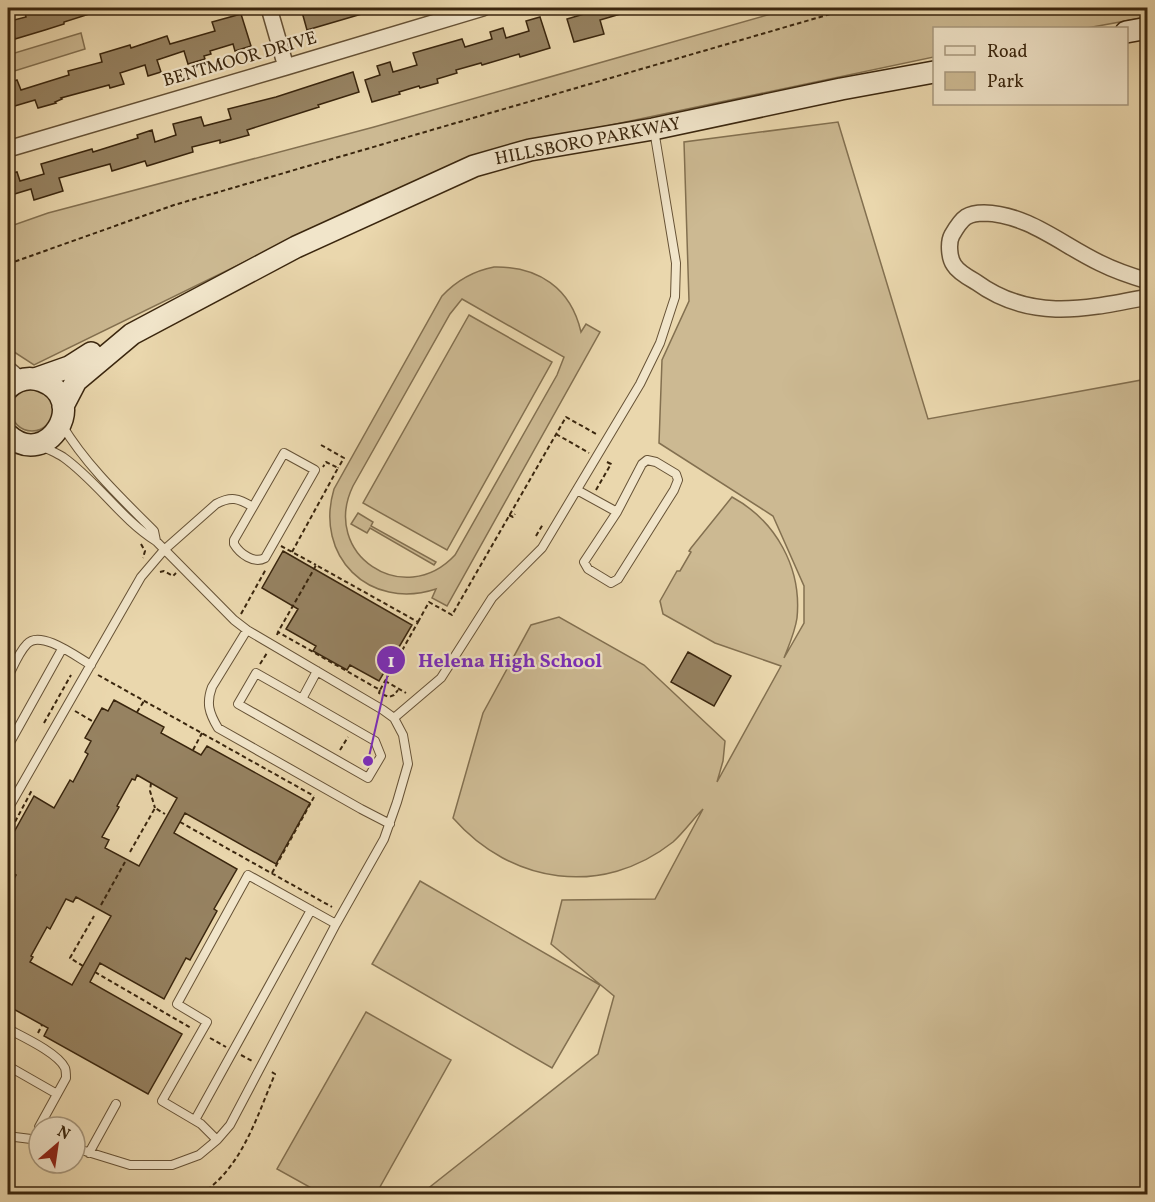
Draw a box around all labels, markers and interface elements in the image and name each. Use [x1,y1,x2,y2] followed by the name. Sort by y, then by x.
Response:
[160,26,320,94] street label: BENTMOOR DRIVE
[933,27,1128,105] legend
[987,40,1028,65] text: Road
[987,70,1024,95] text: Park
[493,112,683,172] street label: HILLSBORO PARKWAY
[376,641,614,679] callout: Helena High School
[418,648,602,676] text: Helena High School
[387,650,395,675] text: 1
[27,1115,87,1175] north arrow
[53,1121,74,1146] text: N

